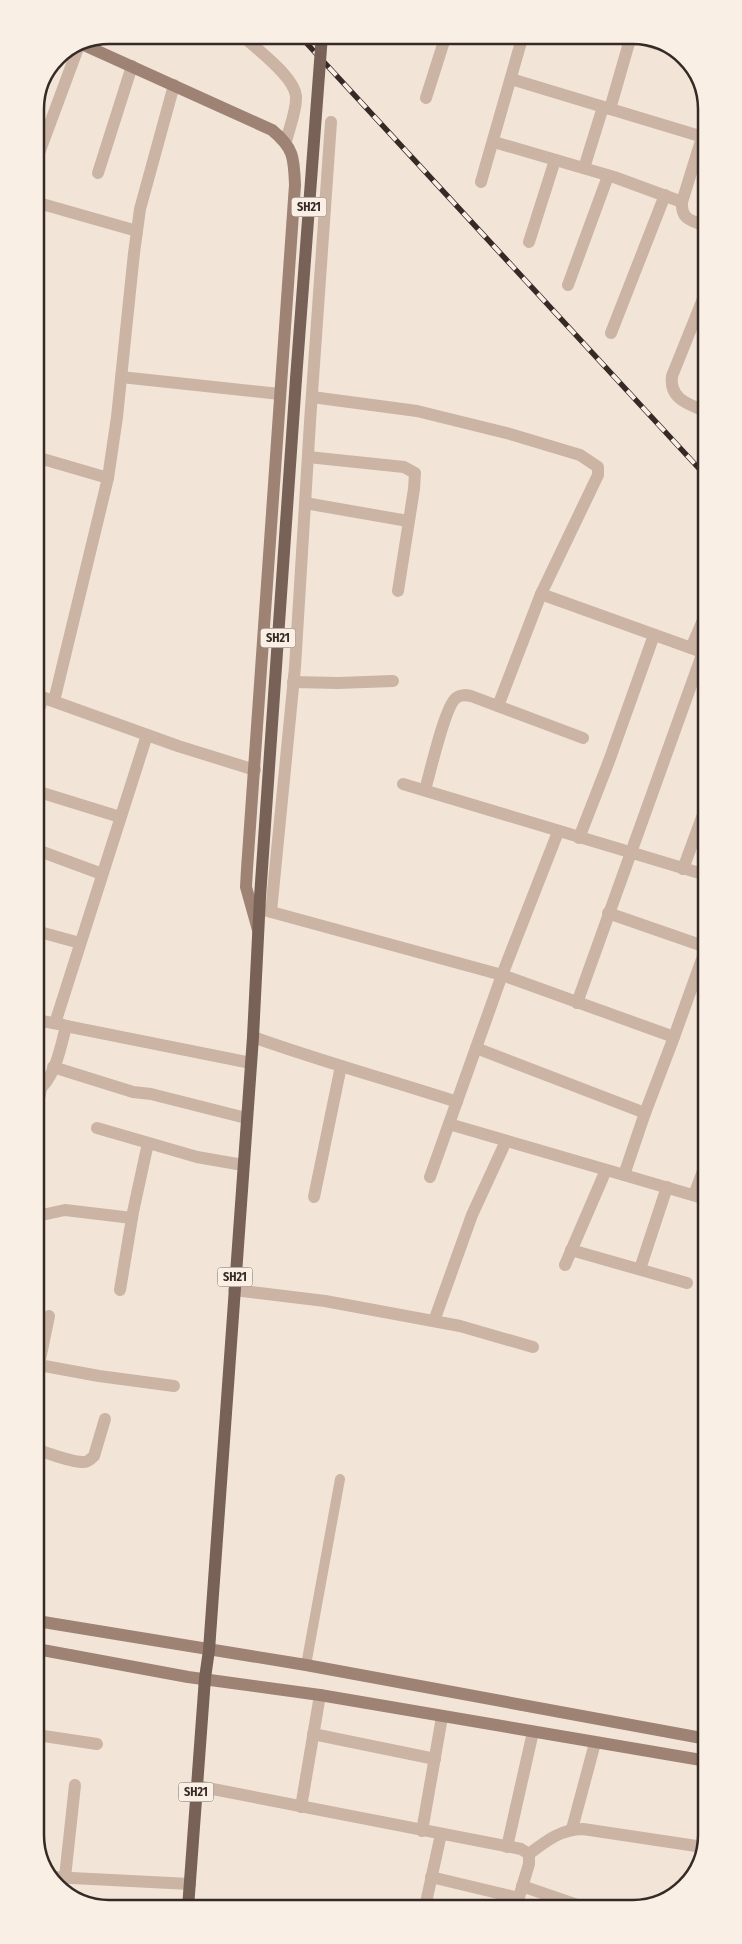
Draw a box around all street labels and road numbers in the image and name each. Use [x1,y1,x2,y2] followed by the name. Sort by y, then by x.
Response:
[292,198,326,216] road number: SH21
[260,628,296,648] road number: SH21
[218,1268,252,1286] road number: SH21
[178,1782,214,1801] road number: SH21

